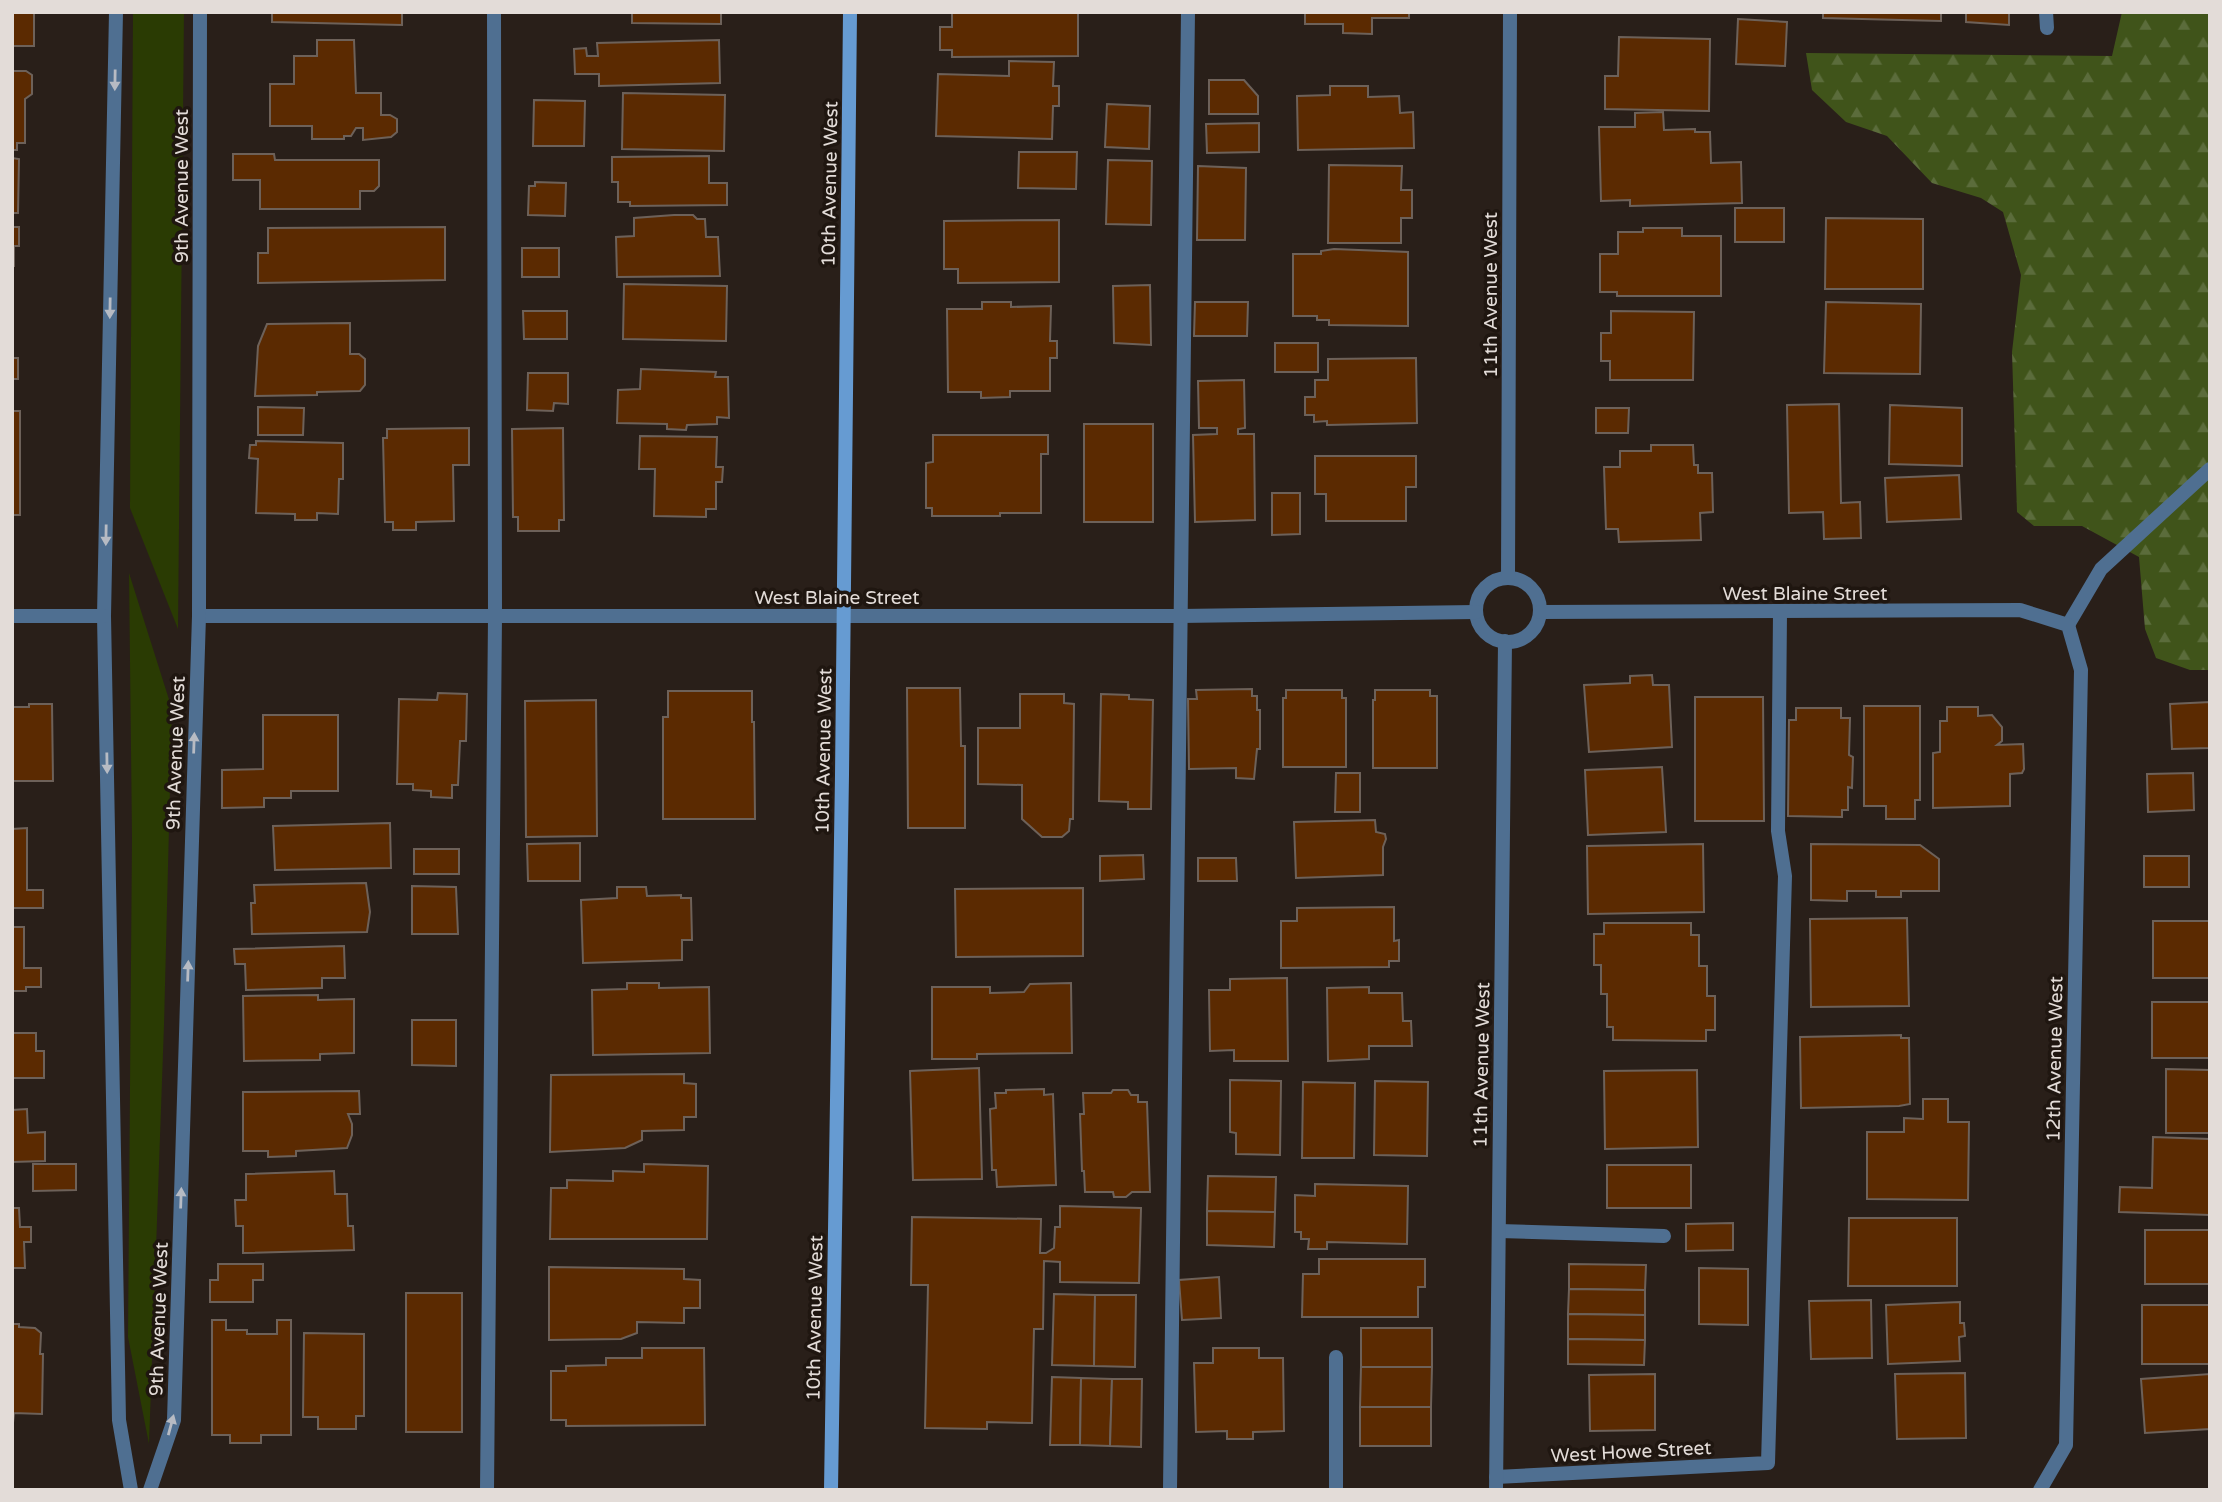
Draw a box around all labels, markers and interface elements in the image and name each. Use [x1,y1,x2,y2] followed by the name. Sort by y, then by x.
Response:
[109,70,121,92] one-way arrow
[818,101,842,267] street label: 10th Avenue West
[171,109,193,263] street label: 9th Avenue West
[1480,212,1502,378] street label: 11th Avenue West
[105,297,116,319] one-way arrow
[100,525,111,547] one-way arrow
[1722,583,1888,605] street label: West Blaine Street
[754,587,920,609] street label: West Blaine Street
[812,668,836,834] street label: 10th Avenue West
[162,676,190,830] street label: 9th Avenue West
[189,732,200,754] one-way arrow
[101,752,113,774] one-way arrow
[182,960,193,982] one-way arrow
[2043,976,2067,1142] street label: 12th Avenue West
[1470,982,1494,1148] street label: 11th Avenue West
[175,1187,186,1209] one-way arrow
[803,1235,827,1401] street label: 10th Avenue West
[145,1242,173,1396] street label: 9th Avenue West
[166,1414,177,1436] one-way arrow
[1550,1437,1712,1467] street label: West Howe Street

